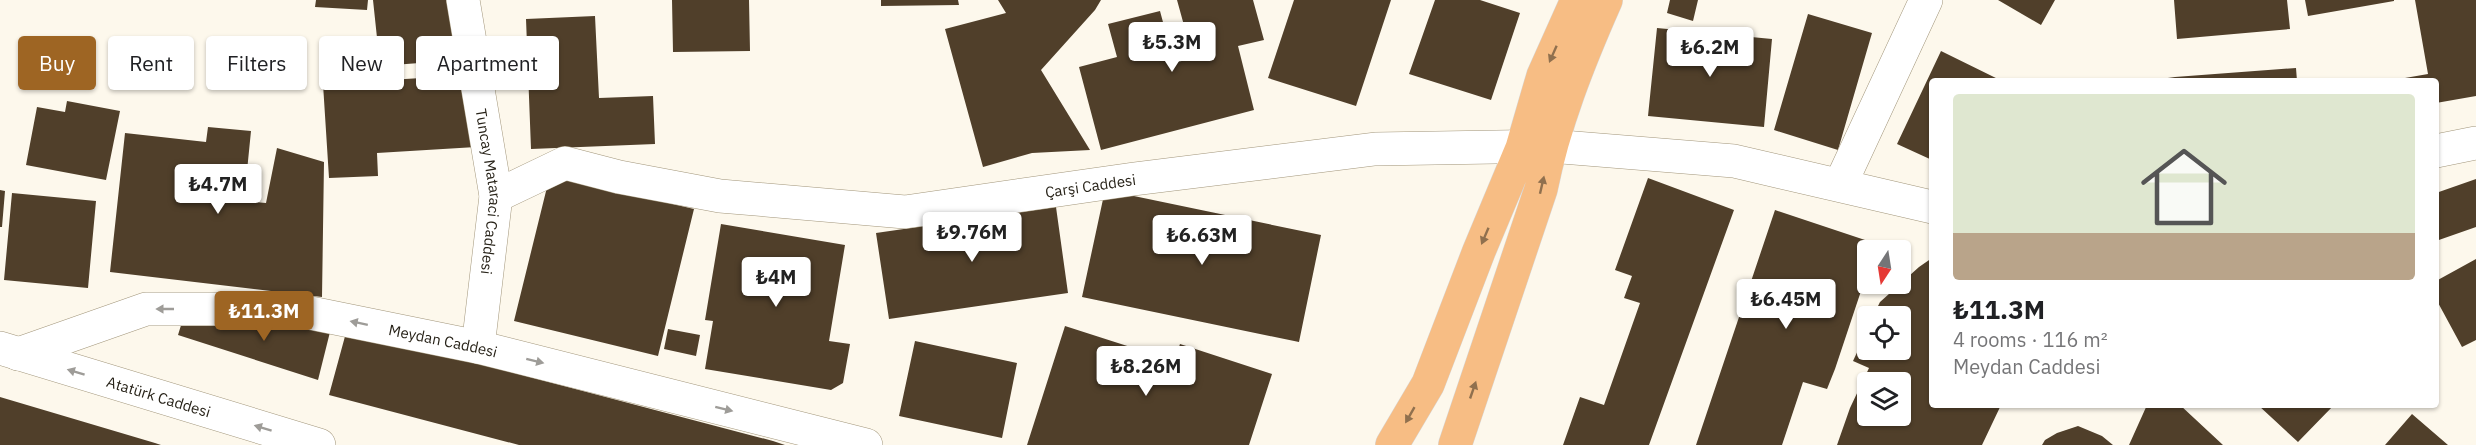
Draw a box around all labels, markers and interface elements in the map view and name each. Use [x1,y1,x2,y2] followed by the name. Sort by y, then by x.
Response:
[1130,22,1214,73] pin: ₺5.3M
[1668,27,1752,78] pin: ₺6.2M
[1143,28,1201,55] text: ₺5.3M
[1681,33,1739,60] text: ₺6.2M
[18,36,96,90] chip: Buy
[108,36,194,90] chip: Rent
[206,36,307,90] chip: Filters
[319,36,404,90] chip: New
[416,36,559,90] chip: Apartment
[1548,45,1558,63] one-way arrow
[472,107,506,275] street label: Tuncay Mataraci Caddesi
[2130,133,2238,241] icon: home
[176,164,260,215] pin: ₺4.7M
[1044,169,1137,201] street label: Çarşi Caddesi
[189,170,247,197] text: ₺4.7M
[1537,176,1547,194] one-way arrow
[923,212,1021,263] pin: ₺9.76M
[1153,215,1251,266] pin: ₺6.63M
[937,218,1007,245] text: ₺9.76M
[1167,221,1237,248] text: ₺6.63M
[1480,227,1489,245] one-way arrow
[1857,240,1911,294] north arrow
[1857,240,1911,426] map controls
[747,257,805,308] pin: ₺4M
[756,263,796,290] text: ₺4M
[1737,279,1835,330] pin: ₺6.45M
[1751,285,1821,312] text: ₺6.45M
[215,291,313,342] pin: ₺11.3M
[1953,292,2045,326] text: ₺11.3M
[229,297,299,324] text: ₺11.3M
[156,304,175,314] one-way arrow
[1857,306,1911,360] button: locate
[349,318,368,327] one-way arrow
[387,320,500,361] street label: Meydan Caddesi
[1953,326,2108,353] text: 4 rooms · 116 m²
[1097,346,1195,397] pin: ₺8.26M
[1111,352,1181,379] text: ₺8.26M
[1953,353,2100,380] text: Meydan Caddesi
[526,357,544,367] one-way arrow
[67,367,85,376] one-way arrow
[105,372,213,421] street label: Atatürk Caddesi
[1857,372,1911,426] button: layers
[1469,381,1479,399] one-way arrow
[715,405,733,415] one-way arrow
[1404,407,1415,423] one-way arrow
[254,423,272,432] one-way arrow

